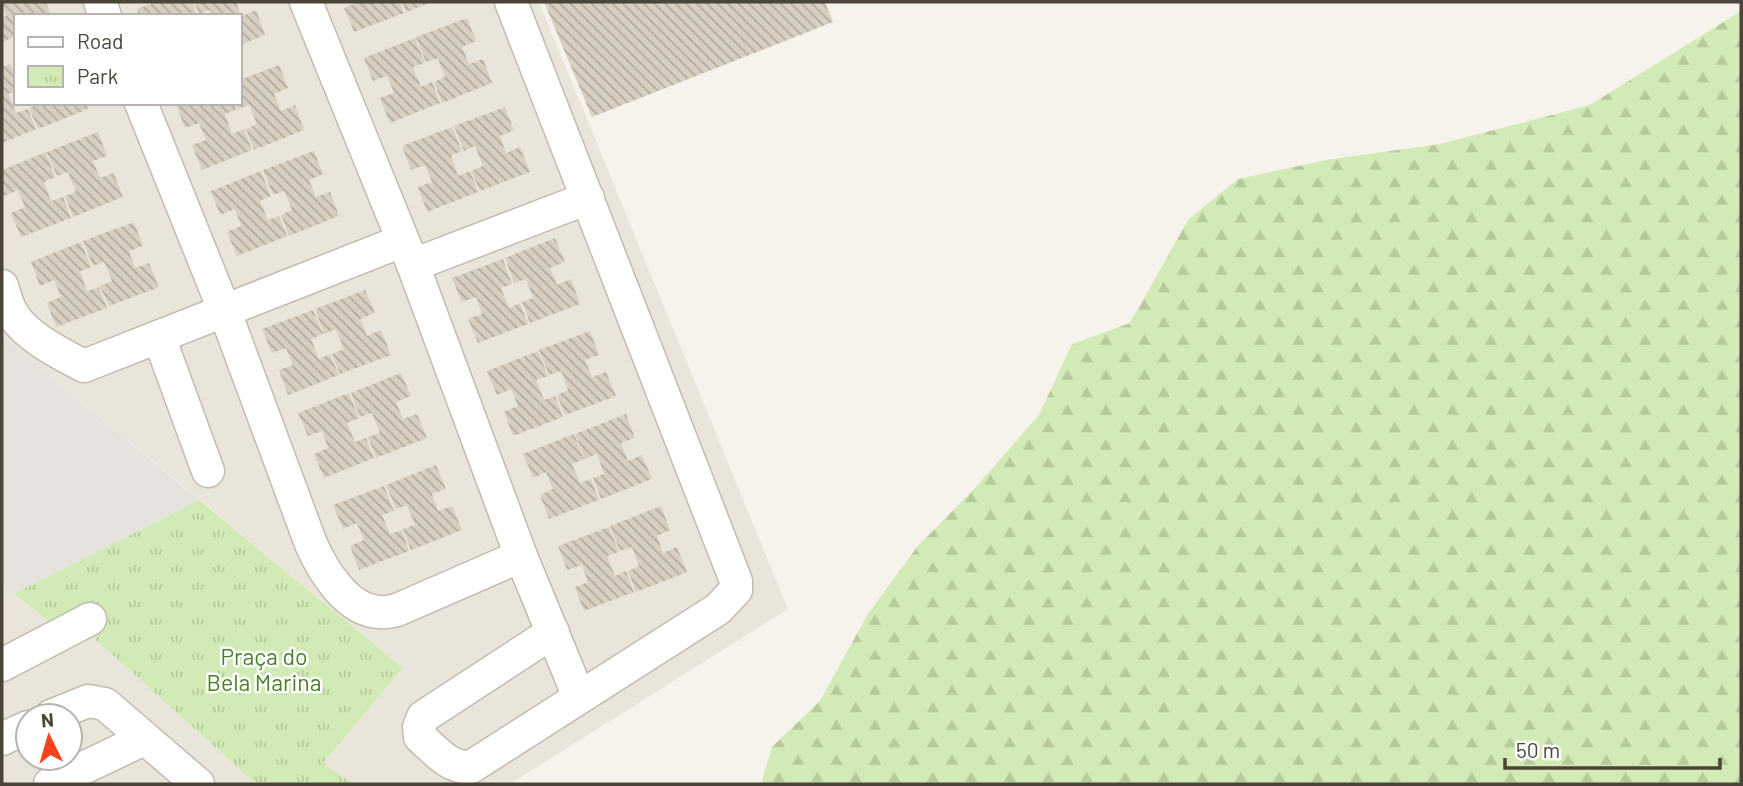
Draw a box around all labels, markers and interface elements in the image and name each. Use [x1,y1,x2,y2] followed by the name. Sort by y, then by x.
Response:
[14,14,242,105] legend
[77,28,123,53] text: Road
[77,63,118,88] text: Park
[207,642,321,696] park label: Praça do Bela Marina
[14,702,84,772] north arrow
[40,708,55,732] text: N
[1505,726,1720,770] scale bar
[1516,737,1560,762] text: 50 m

